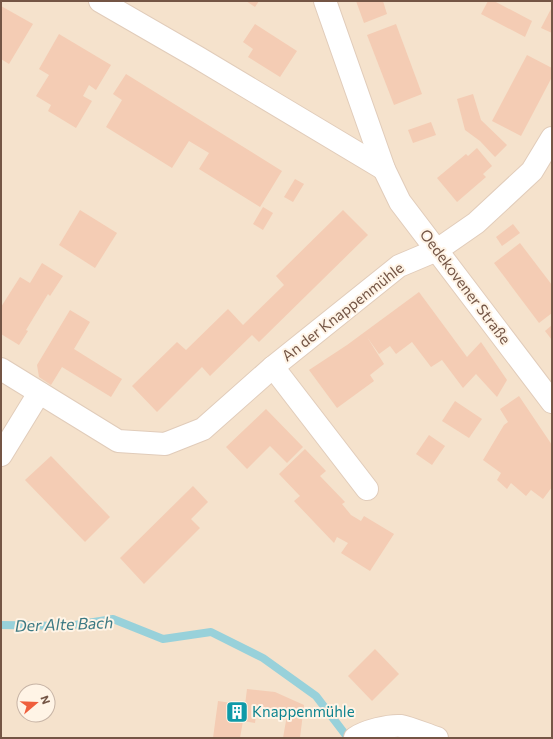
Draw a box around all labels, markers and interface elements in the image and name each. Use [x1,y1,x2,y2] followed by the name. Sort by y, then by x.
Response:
[417,225,515,348] street label: Oedekovener Straße
[278,258,407,364] street label: An der Knappenmühle
[14,612,114,635] water label: Der Alte Bach
[16,683,56,723] north arrow
[38,694,53,706] text: N
[224,699,250,725] building icon: Knappenmühle
[252,702,355,720] place label: Knappenmühle

